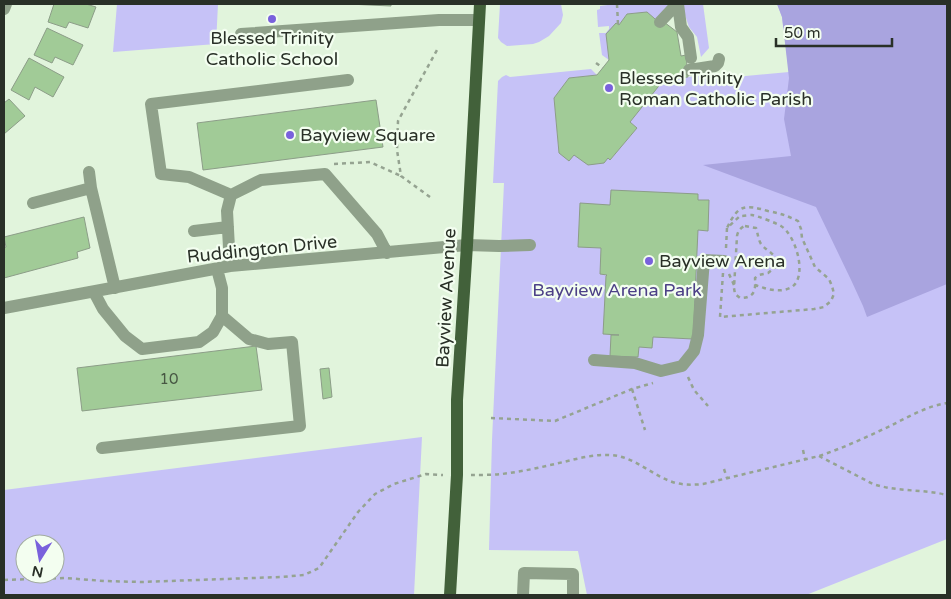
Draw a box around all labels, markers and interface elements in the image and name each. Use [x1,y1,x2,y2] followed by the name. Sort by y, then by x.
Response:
[266,13,278,25] marker: Blessed Trinity Catholic School
[776,15,892,47] scale bar
[784,24,821,42] text: 50 m
[206,27,338,70] place label: Blessed Trinity Catholic School
[619,67,812,110] place label: Blessed Trinity Roman Catholic Parish
[603,82,615,94] marker: Blessed Trinity Roman Catholic Parish
[300,124,436,146] place label: Bayview Square
[284,129,296,141] marker: Bayview Square
[431,228,461,368] street label: Bayview Avenue
[186,230,338,268] street label: Ruddington Drive
[659,250,785,272] place label: Bayview Arena
[643,255,655,267] marker: Bayview Arena
[532,279,702,301] park label: Bayview Arena Park
[160,370,178,388] house number: 10
[15,534,65,584] north arrow
[30,562,45,581] text: N

